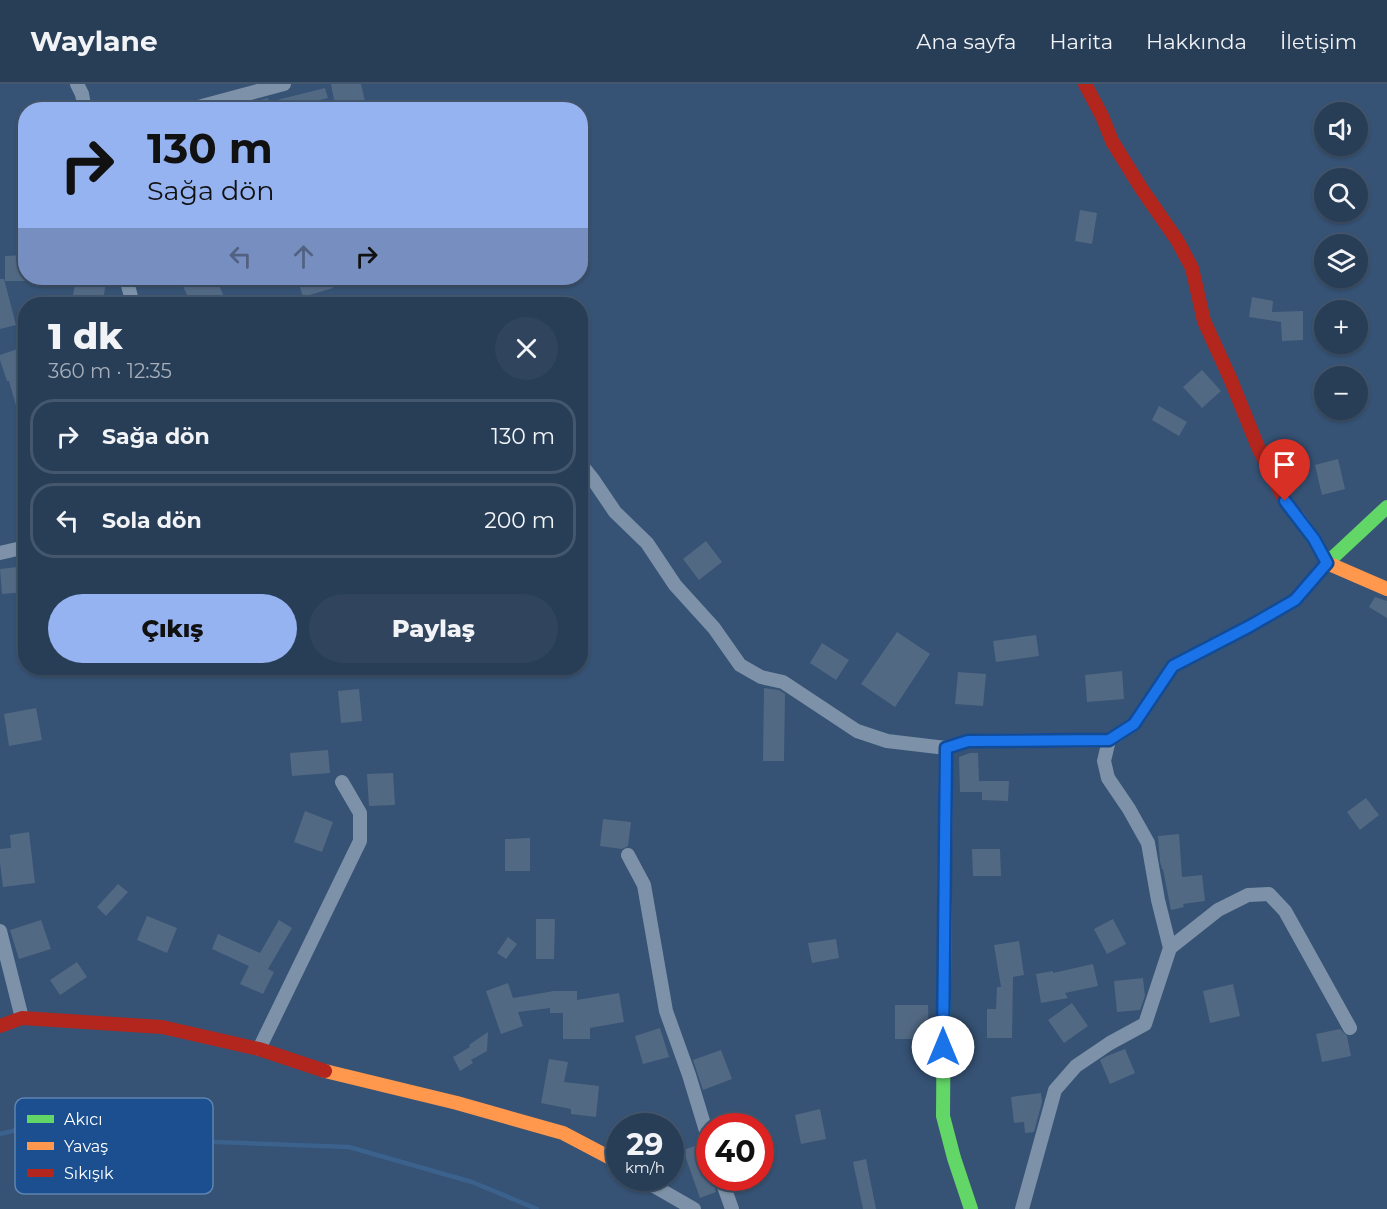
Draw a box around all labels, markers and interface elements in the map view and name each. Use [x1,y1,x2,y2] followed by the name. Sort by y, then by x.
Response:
[30,24,158,58] text: Waylane
[916,29,1016,54] text: Ana sayfa
[1049,29,1113,54] text: Harita
[1146,29,1247,54] text: Hakkında
[1280,29,1357,54] text: İletişim
[1314,102,1368,420] map controls
[1314,102,1368,156] button: sound
[147,122,273,174] text: 130 m
[48,126,126,204] icon: right
[1314,168,1368,222] button: search
[147,174,275,207] text: Sağa dön
[1314,234,1368,288] button: layers
[224,240,257,273] icon: left
[287,240,320,273] icon: ahead
[350,240,383,273] icon: right
[1314,300,1368,354] button: +
[48,314,123,358] text: 1 dk
[495,317,558,380] button: close
[48,359,172,383] text: 360 m · 12:35
[1314,366,1368,420] button: −
[51,420,84,453] icon: right
[102,423,210,450] text: Sağa dön
[491,423,555,450] text: 130 m
[1259,439,1310,501] pin
[1268,448,1301,481] icon: arrive
[51,504,84,537] icon: left
[102,507,202,534] text: Sola dön
[484,507,555,534] text: 200 m
[48,594,297,663] button: Çıkış
[309,594,558,663] button: Paylaş
[911,1015,975,1079] position arrow
[15,1098,213,1194] legend
[64,1110,103,1129] text: Akıcı
[696,1113,774,1191] speed limit sign: 40
[627,1126,663,1163] text: 29
[64,1137,108,1156] text: Yavaş
[625,1158,665,1177] text: km/h
[64,1164,114,1183] text: Sıkışık

